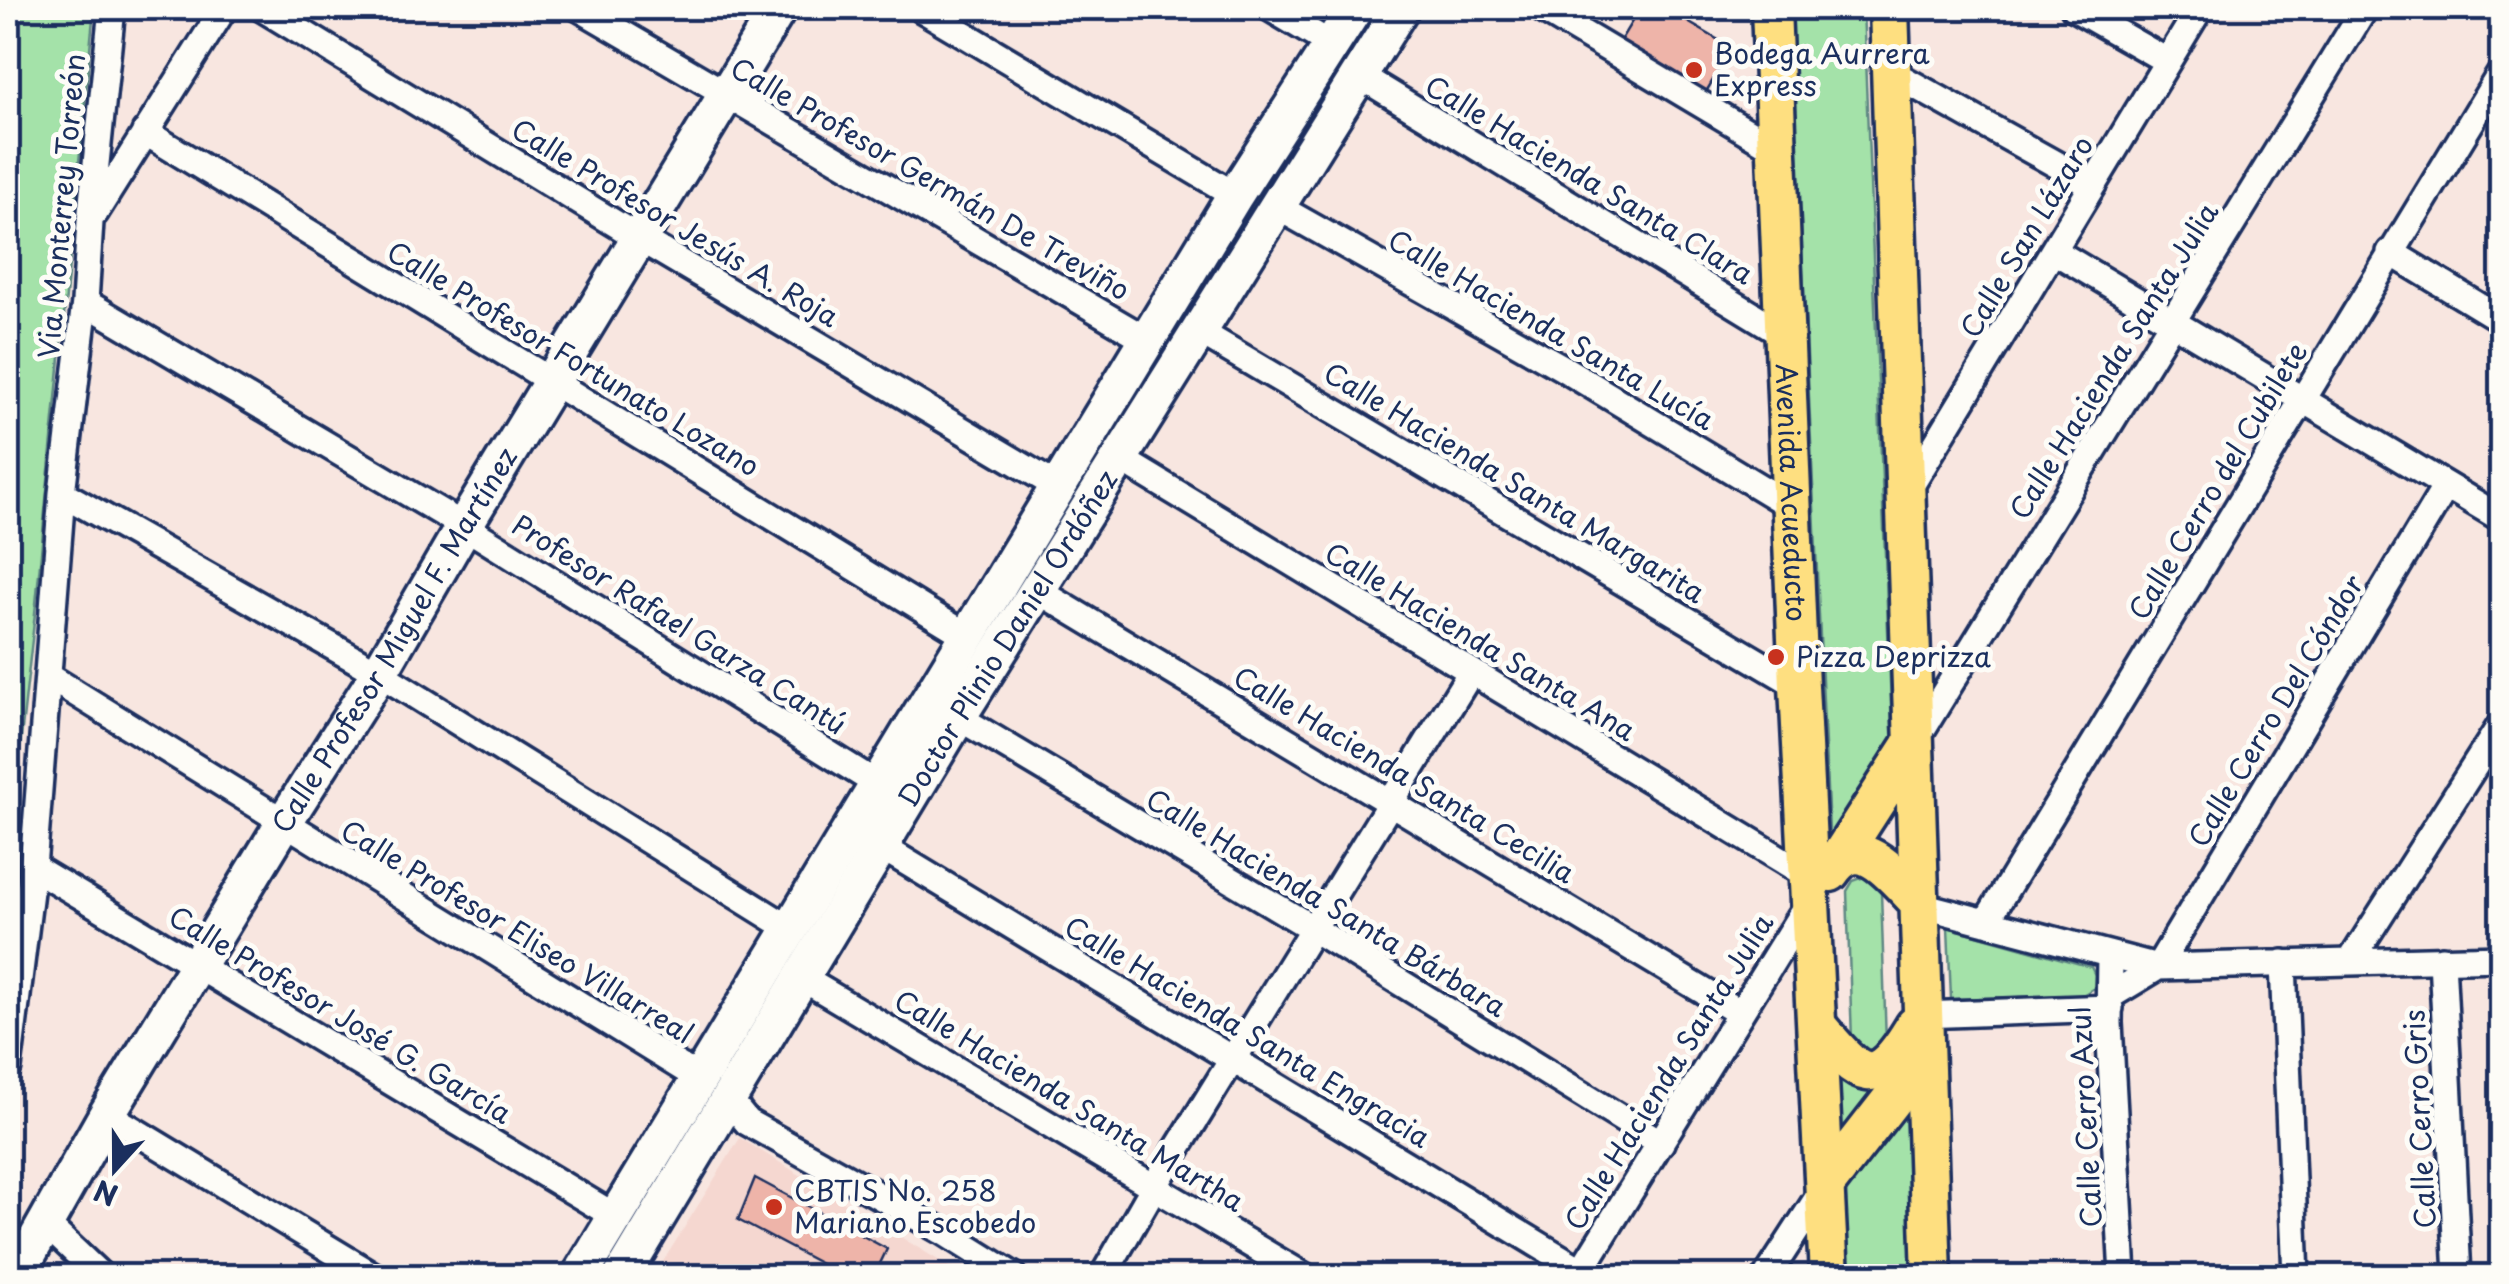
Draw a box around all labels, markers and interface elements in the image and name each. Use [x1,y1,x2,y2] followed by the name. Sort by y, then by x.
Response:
[1714,31,1930,106] place label: Bodega Aurrera Express
[723,45,1139,310] street label: Calle Profesor Germán De Treviño
[26,52,95,360] street label: Via Monterrey Torreón
[1683,59,1705,81] marker: Bodega Aurrera Express
[1417,63,1762,294] street label: Calle Hacienda Santa Clara
[504,107,848,337] street label: Calle Profesor Jesús A. Roja
[1948,127,2103,345] street label: Calle San Lázaro
[1997,193,2228,527] street label: Calle Hacienda Santa Julia
[1381,217,1723,440] street label: Calle Hacienda Santa Lucía
[379,229,768,486] street label: Calle Profesor Fortunato Lozano
[2117,333,2317,627] street label: Calle Cerro del Cubilete
[1316,351,1714,613] street label: Calle Hacienda Santa Margarita
[1766,363,1819,622] street label: Avenida Acueducto
[260,439,527,841] street label: Calle Profesor Miguel F. Martínez
[886,461,1127,815] street label: Doctor Plinio Daniel Ordóñez
[504,503,855,745] street label: Profesor Rafael Garza Cantú
[1317,531,1645,751] street label: Calle Hacienda Santa Ana
[2176,566,2373,855] street label: Calle Cerro Del Cóndor
[1796,634,1991,677] place label: Pizza Deprizza
[1765,646,1787,668] marker: Pizza Deprizza
[1226,654,1585,893] street label: Calle Hacienda Santa Cecilia
[1138,777,1516,1027] street label: Calle Hacienda Santa Bárbara
[333,808,702,1053] street label: Calle Profesor Eliseo Villarreal
[161,894,521,1134] street label: Calle Profesor José G. García
[1057,904,1439,1157] street label: Calle Hacienda Santa Engracia
[1552,904,1783,1238] street label: Calle Hacienda Santa Julia
[887,978,1253,1222] street label: Calle Hacienda Santa Martha
[2057,1005,2112,1229] street label: Calle Cerro Azul
[2391,1009,2446,1230] street label: Calle Cerro Gris
[65,1119,165,1219] north arrow
[794,1168,1036,1243] place label: CBTIS No. 258 Mariano Escobedo
[87,1170,124,1218] text: N
[763,1196,785,1218] marker: CBTIS No. 258 Mariano Escobedo

